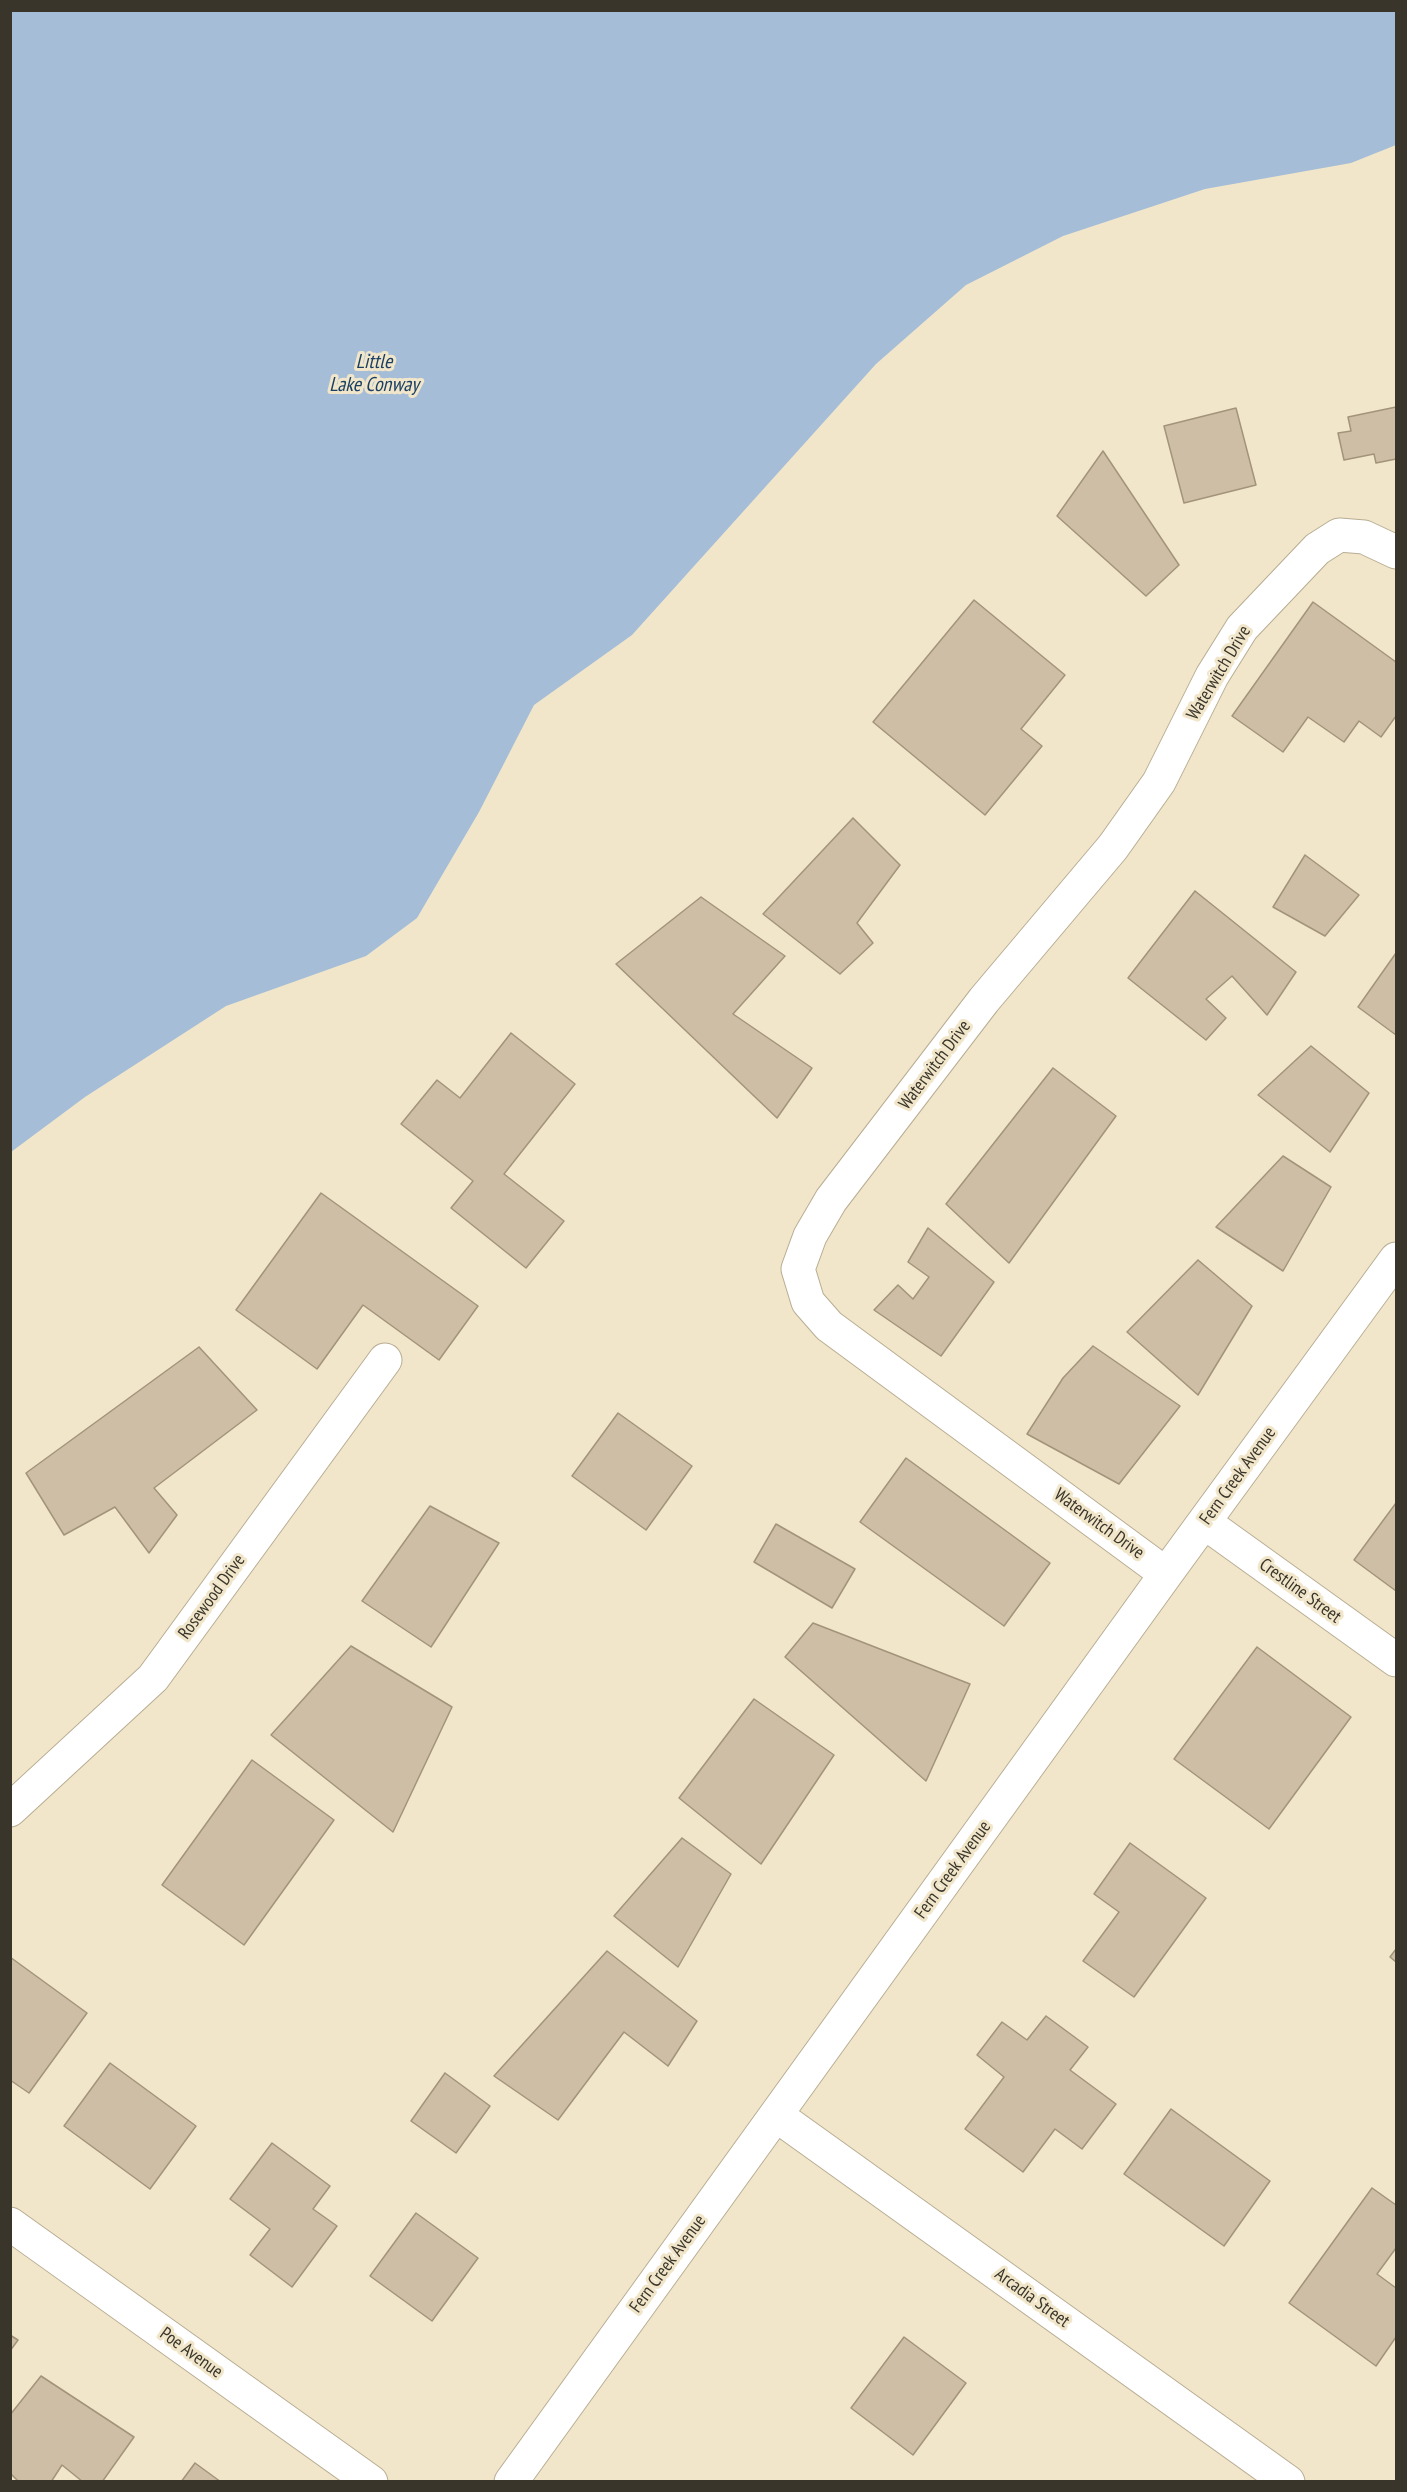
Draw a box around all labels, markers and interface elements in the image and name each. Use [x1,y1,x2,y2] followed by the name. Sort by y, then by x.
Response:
[329,350,419,397] water label: Little Lake Conway
[1182,622,1256,724] street label: Waterwitch Drive
[894,1016,976,1114] street label: Waterwitch Drive
[1195,1423,1281,1529] street label: Fern Creek Avenue
[1050,1484,1148,1564] street label: Waterwitch Drive
[174,1550,250,1644] street label: Rosewood Drive
[1255,1554,1345,1628] street label: Crestline Street
[910,1817,996,1923] street label: Fern Creek Avenue
[625,2211,711,2317] street label: Fern Creek Avenue
[990,2264,1074,2332] street label: Arcadia Street
[155,2323,227,2383] street label: Poe Avenue

